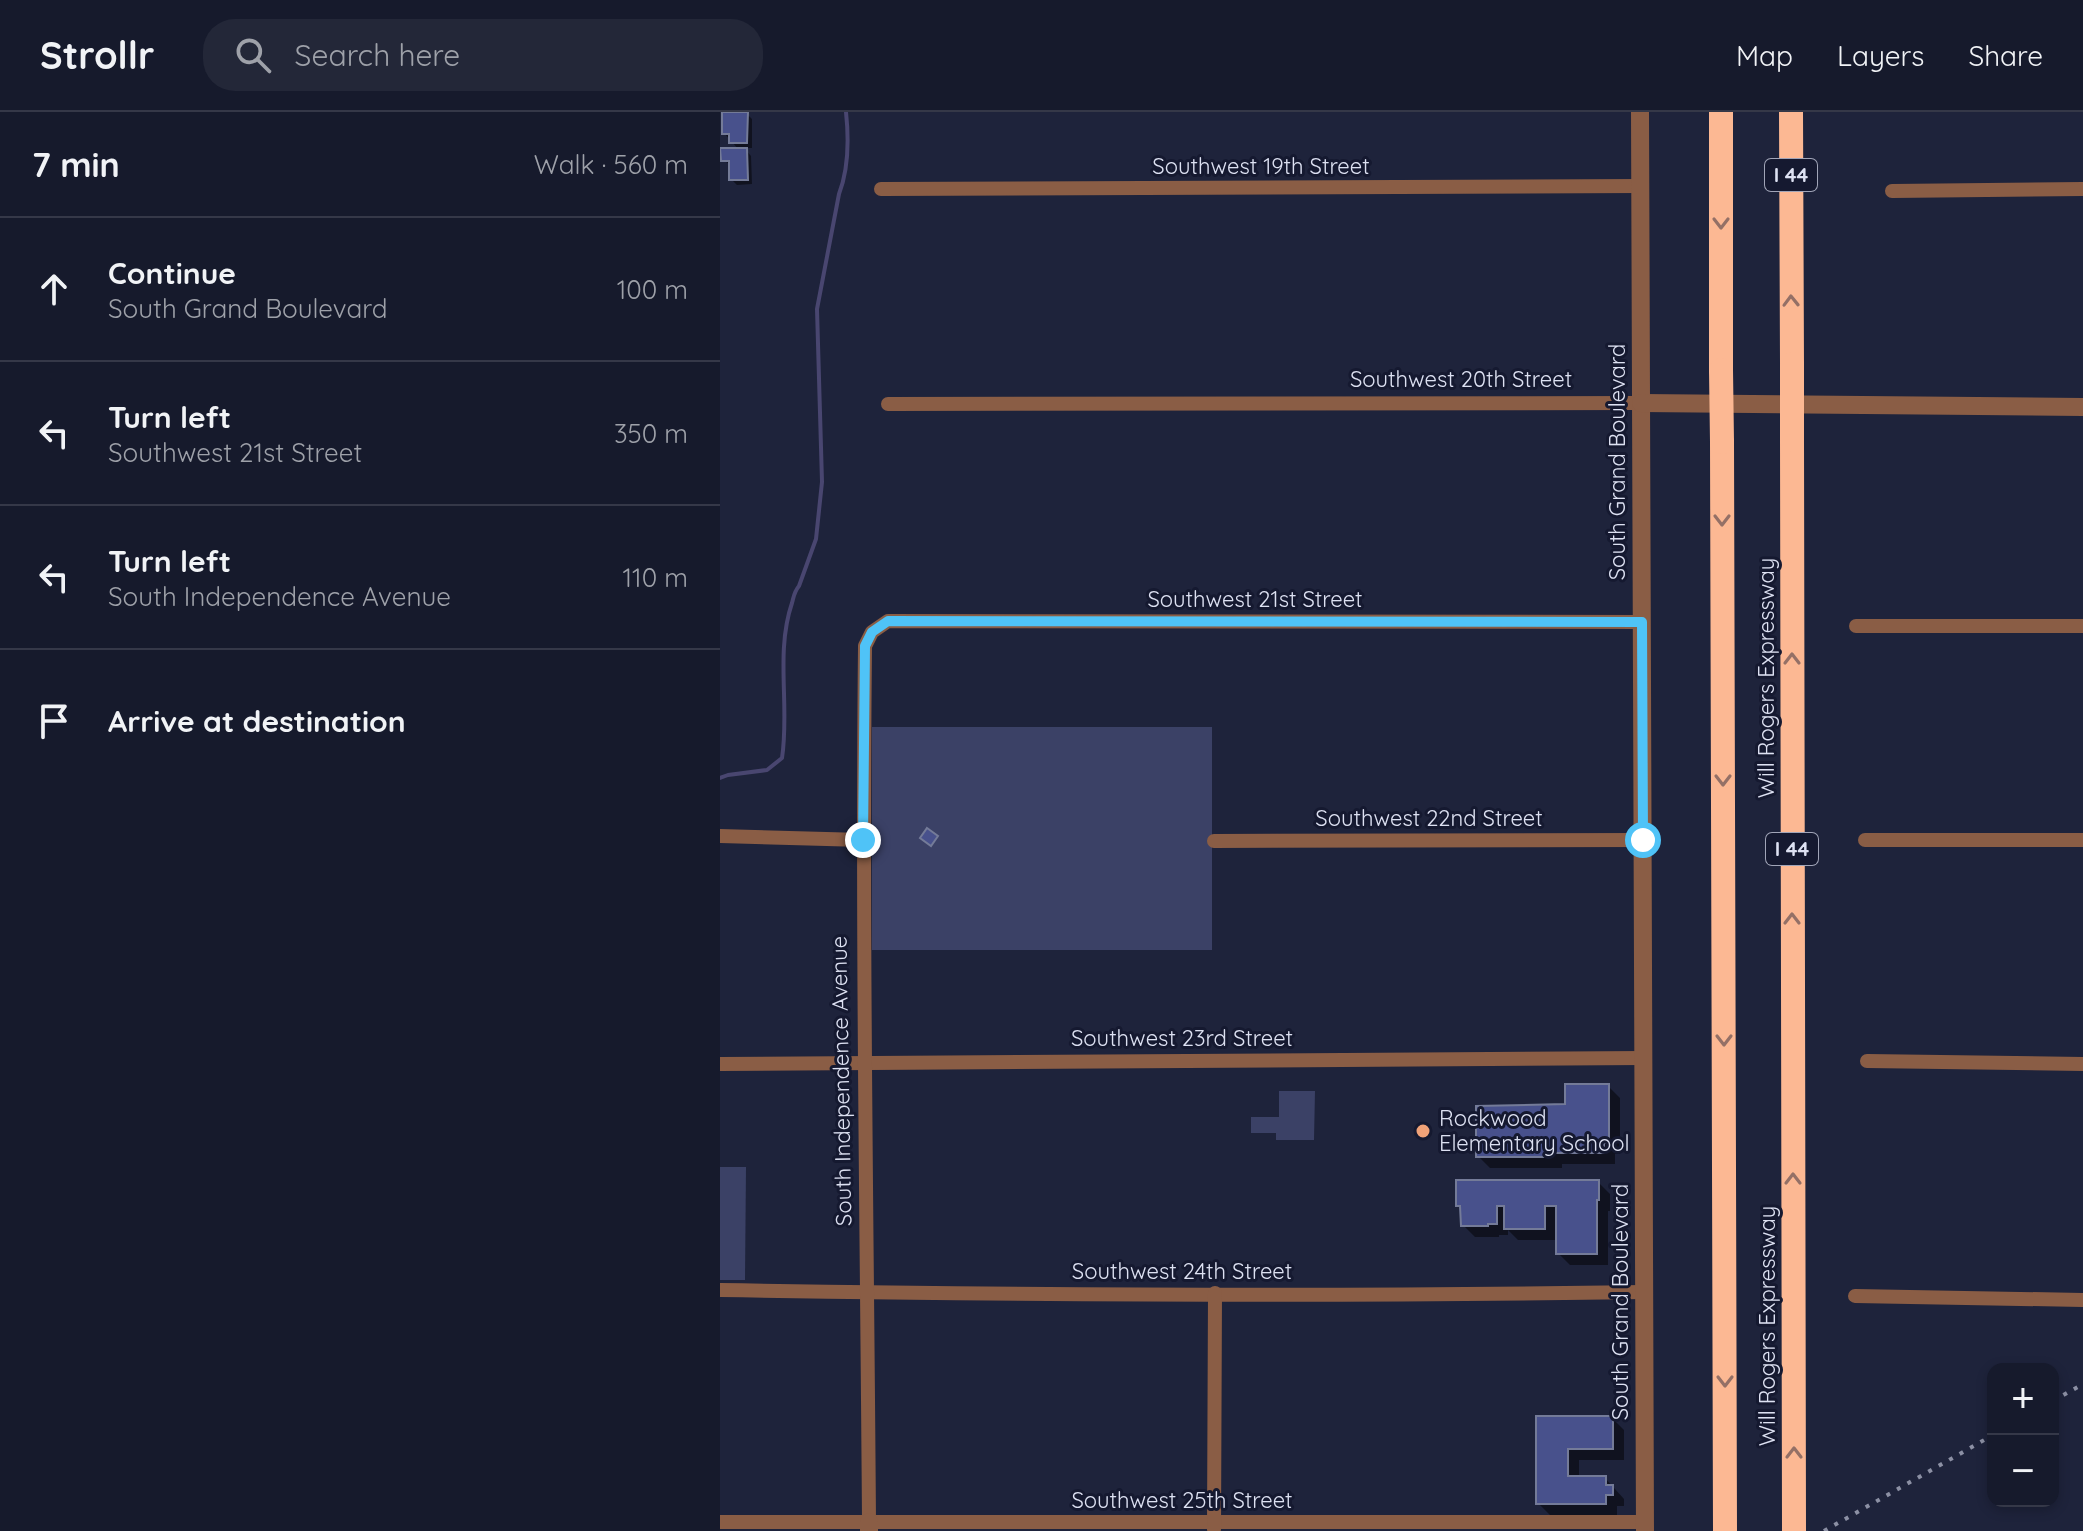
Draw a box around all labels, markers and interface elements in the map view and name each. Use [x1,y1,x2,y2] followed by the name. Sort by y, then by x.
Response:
[203,19,763,91] search box
[40,31,155,79] text: Strollr
[231,33,275,77] icon: search
[295,36,460,74] text: Search here
[1736,38,1793,73] text: Map
[1837,38,1924,73] text: Layers
[1968,38,2043,73] text: Share
[32,143,120,186] text: 7 min
[534,148,688,181] text: Walk · 560 m
[1152,152,1370,180] street label: Southwest 19th Street
[1765,159,1817,191] road number: I 44
[1712,217,1730,230] one-way arrow
[108,254,236,292] text: Continue
[32,267,76,311] icon: ahead
[617,273,688,306] text: 100 m
[108,292,388,325] text: South Grand Boulevard
[1783,294,1800,307] one-way arrow
[1603,344,1631,580] street label: South Grand Boulevard
[1350,365,1572,393] street label: Southwest 20th Street
[108,398,231,436] text: Turn left
[32,411,76,455] icon: left
[614,417,688,450] text: 350 m
[108,436,362,469] text: Southwest 21st Street
[1713,514,1731,527] one-way arrow
[108,542,231,580] text: Turn left
[32,555,76,599] icon: left
[1752,558,1780,798] street label: Will Rogers Expressway
[622,561,688,594] text: 110 m
[108,580,451,613] text: South Independence Avenue
[1147,585,1363,613] street label: Southwest 21st Street
[1783,652,1801,665] one-way arrow
[32,699,76,743] icon: arrive
[108,702,406,740] text: Arrive at destination
[1714,774,1732,787] one-way arrow
[1315,804,1543,832] street label: Southwest 22nd Street
[845,822,881,858] route end
[1625,822,1661,858] route start
[1766,833,1818,865] road number: I 44
[1784,912,1801,925] one-way arrow
[824,936,858,1226] street label: South Independence Avenue
[1071,1024,1293,1052] street label: Southwest 23rd Street
[1715,1034,1733,1047] one-way arrow
[1439,1104,1630,1157] place label: Rockwood Elementary School
[1414,1122,1432,1140] marker: Rockwood Elementary School
[1784,1172,1802,1185] one-way arrow
[1606,1184,1634,1420] street label: South Grand Boulevard
[1753,1206,1781,1446] street label: Will Rogers Expressway
[1072,1257,1292,1285] street label: Southwest 24th Street
[1987,1363,2059,1507] map controls
[1987,1363,2059,1435] button: +
[1716,1375,1734,1388] one-way arrow
[1987,1435,2059,1507] button: −
[1785,1446,1803,1459] one-way arrow
[1071,1486,1293,1514] street label: Southwest 25th Street

